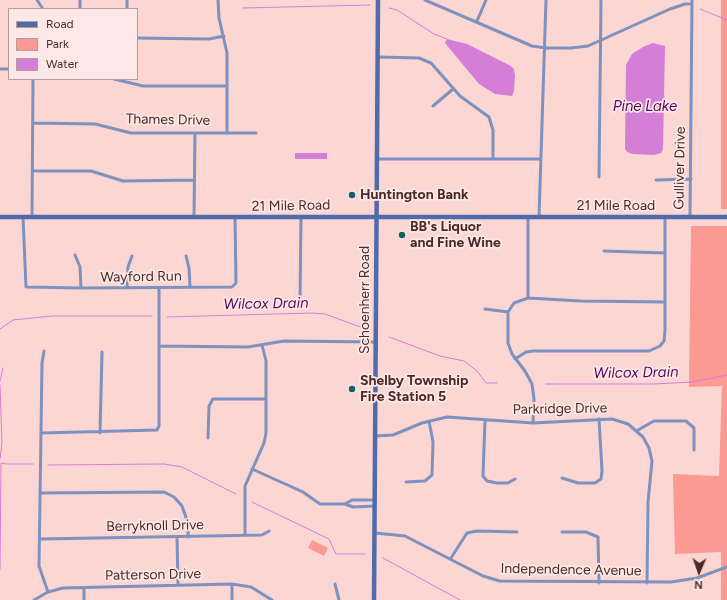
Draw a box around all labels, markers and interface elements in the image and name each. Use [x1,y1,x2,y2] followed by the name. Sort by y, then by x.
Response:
[8,8,138,80] legend
[46,17,74,31] text: Road
[46,37,69,51] text: Park
[46,57,78,71] text: Water
[613,98,677,116] water label: Pine Lake
[126,111,210,129] street label: Thames Drive
[671,126,689,210] street label: Gulliver Drive
[360,187,468,203] place label: Huntington Bank
[347,190,357,200] marker: Huntington Bank
[252,197,330,215] street label: 21 Mile Road
[577,198,655,214] street label: 21 Mile Road
[410,219,501,252] place label: BB's Liquor and Fine Wine
[397,230,407,240] marker: BB's Liquor and Fine Wine
[357,246,373,354] street label: Schoenherr Road
[100,268,182,286] street label: Wayford Run
[223,294,309,314] water label: Wilcox Drain
[593,363,679,383] water label: Wilcox Drain
[360,373,468,406] place label: Shelby Township Fire Station 5
[347,384,357,394] marker: Shelby Township Fire Station 5
[513,400,607,418] street label: Parkridge Drive
[106,517,204,535] street label: Berryknoll Drive
[679,552,719,592] north arrow
[500,560,642,580] street label: Independence Avenue
[105,566,201,584] street label: Patterson Drive
[694,578,703,591] text: N

